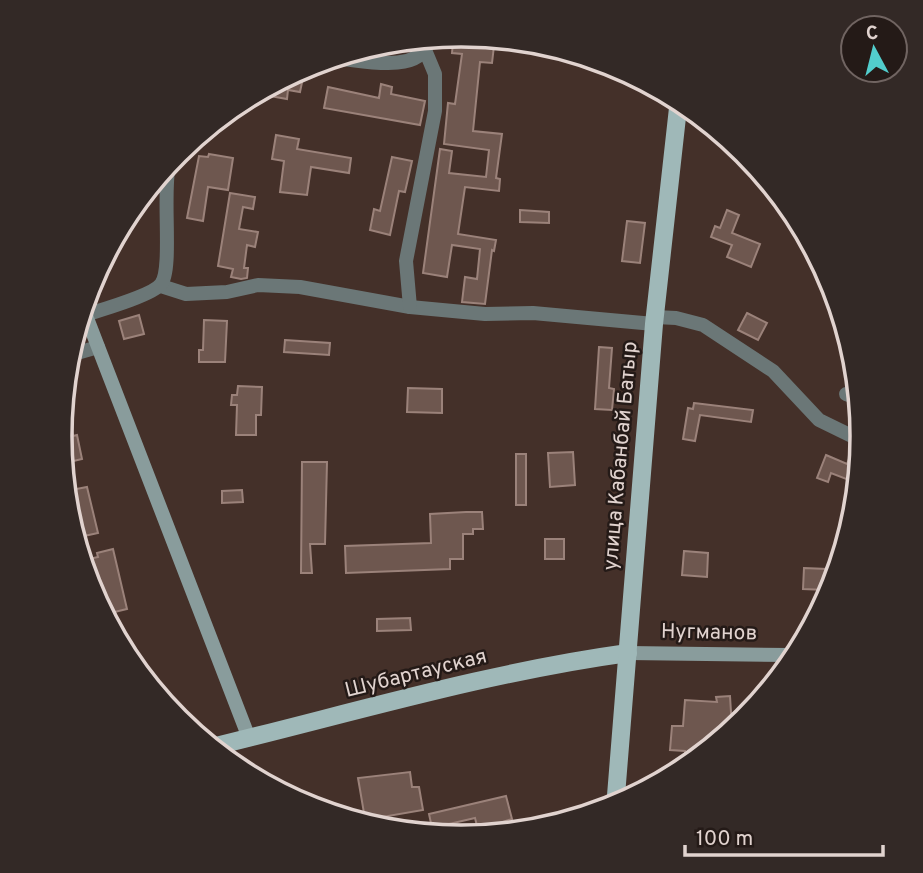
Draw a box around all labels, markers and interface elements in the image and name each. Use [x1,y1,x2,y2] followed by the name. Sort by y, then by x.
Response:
[839,14,909,84] north arrow
[865,21,880,47] text: С
[598,340,644,572] street label: улица Кабанбай Батыр
[661,619,757,647] street label: Нугманов
[342,643,490,705] street label: Шубартауская
[685,814,883,858] scale bar
[696,826,753,853] text: 100 m

